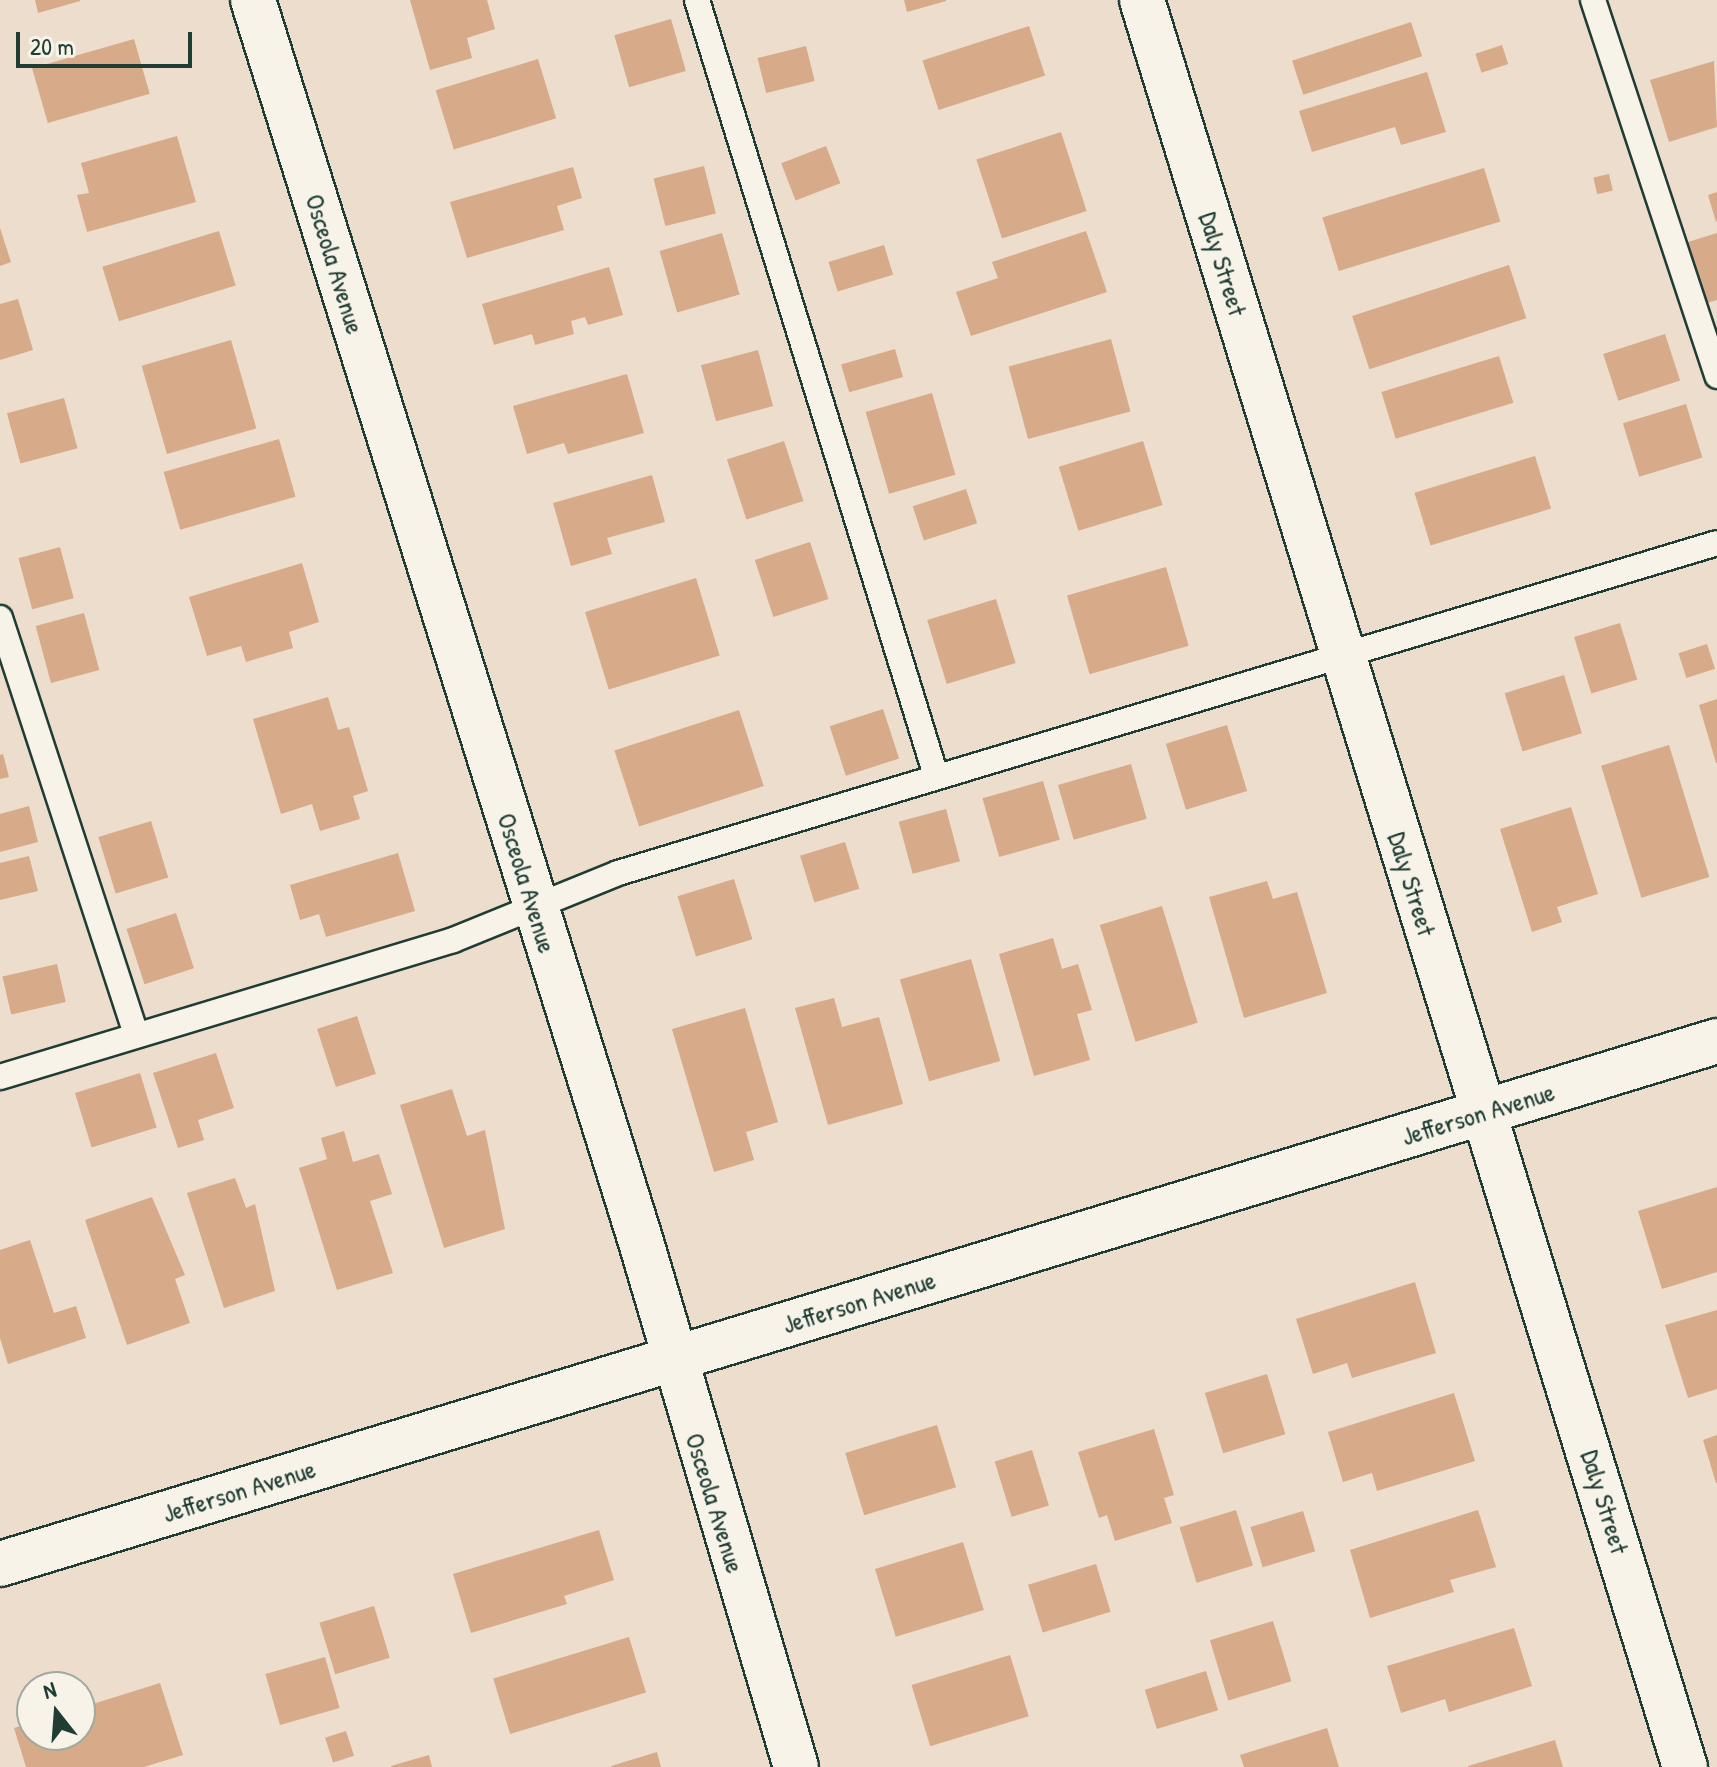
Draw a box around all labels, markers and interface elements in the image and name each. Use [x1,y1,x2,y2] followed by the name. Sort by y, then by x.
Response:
[20,16,196,66] scale bar
[30,30,74,62] text: 20 m
[299,190,371,338] street label: Osceola Avenue
[1192,208,1254,320] street label: Daly Street
[491,809,563,957] street label: Osceola Avenue
[1381,828,1443,940] street label: Daly Street
[1398,1076,1558,1152] street label: Jefferson Avenue
[779,1264,939,1340] street label: Jefferson Avenue
[679,1429,751,1577] street label: Osceola Avenue
[1574,1446,1636,1558] street label: Daly Street
[159,1453,319,1529] street label: Jefferson Avenue
[16,1671,96,1751] north arrow
[40,1674,60,1706] text: N

